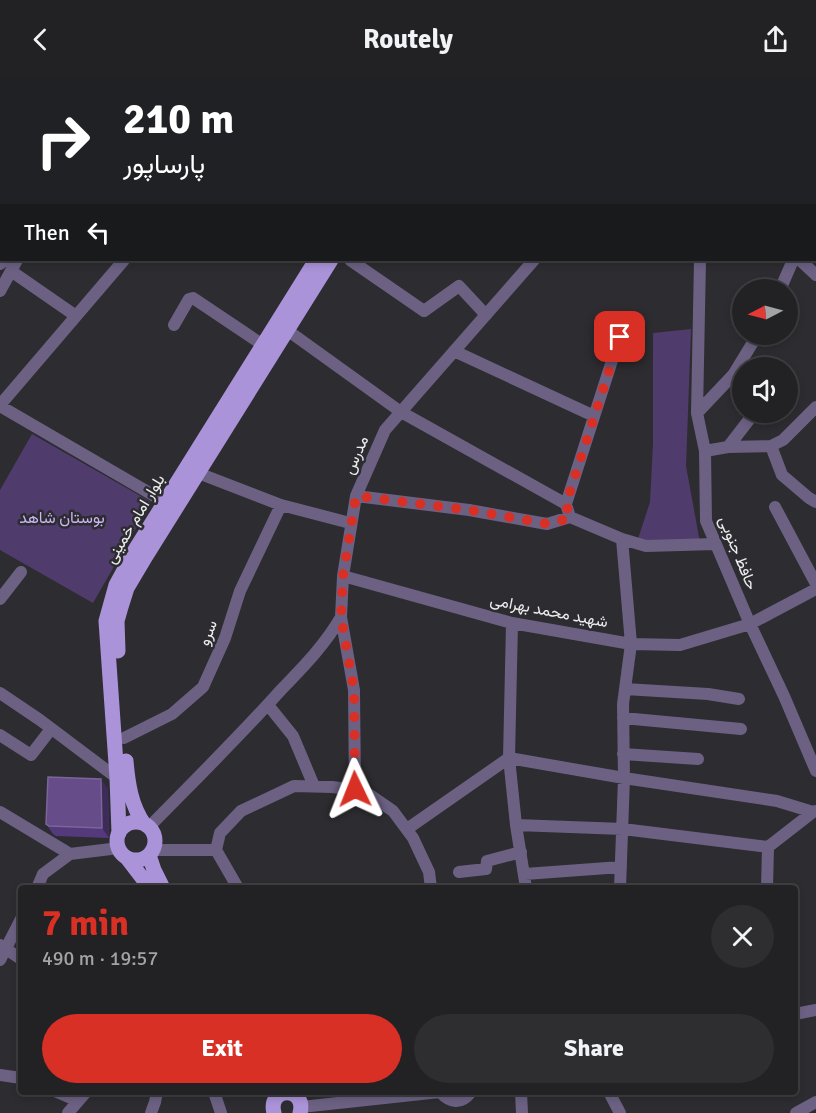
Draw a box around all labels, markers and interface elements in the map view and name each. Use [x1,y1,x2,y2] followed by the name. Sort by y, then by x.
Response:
[24,23,57,56] icon: back
[363,23,453,56] text: Routely
[759,23,792,56] icon: share
[123,94,234,145] text: 210 m
[24,102,102,180] icon: right
[123,148,205,181] text: پارساپور
[82,216,115,249] icon: left
[24,219,70,246] text: Then
[732,279,798,345] north arrow
[732,279,798,423] map controls
[594,311,645,362] pin
[603,320,636,353] icon: arrive
[732,357,798,423] button: sound
[339,433,373,477] street label: مدرس
[101,471,169,567] street label: بلوار امام خمینی
[19,508,105,528] park label: بوستان شاهد
[714,513,762,593] street label: حافظ جنوبی
[488,590,610,632] street label: شهید محمد بهرامی
[194,617,222,649] street label: سرو
[323,757,387,821] position arrow
[42,901,129,946] text: 7 min
[711,905,774,968] button: close
[42,946,158,971] text: 490 m · 19:57
[42,1014,402,1083] button: Exit
[414,1014,774,1083] button: Share

